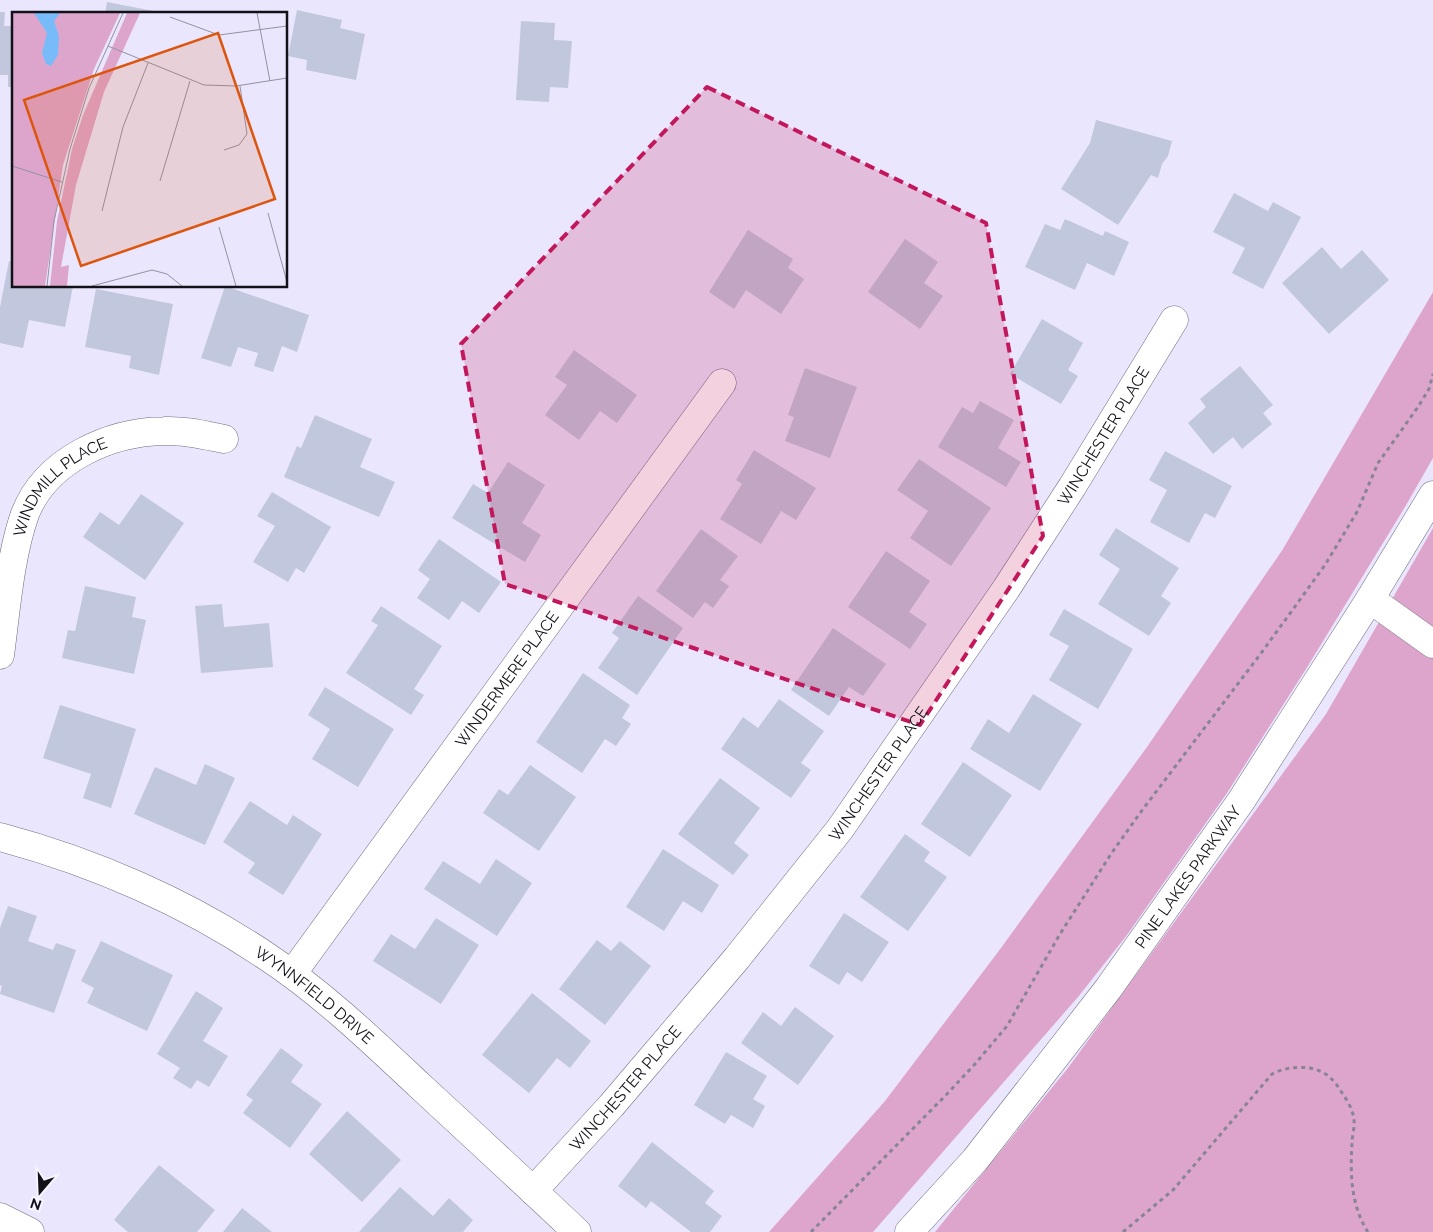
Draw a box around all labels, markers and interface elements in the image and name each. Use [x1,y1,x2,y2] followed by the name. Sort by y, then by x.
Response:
[12,12,288,288] inset map
[1054,363,1154,509] street label: WINCHESTER PLACE
[10,433,110,539] street label: WINDMILL PLACE
[451,607,563,751] street label: WINDERMERE PLACE
[825,703,932,845] street label: WINCHESTER PLACE
[1131,801,1245,952] street label: PINE LAKES PARKWAY
[251,942,378,1048] street label: WYNNFIELD DRIVE
[566,1022,685,1155] street label: WINCHESTER PLACE
[15,1167,65,1217] north arrow
[28,1195,43,1214] text: N

